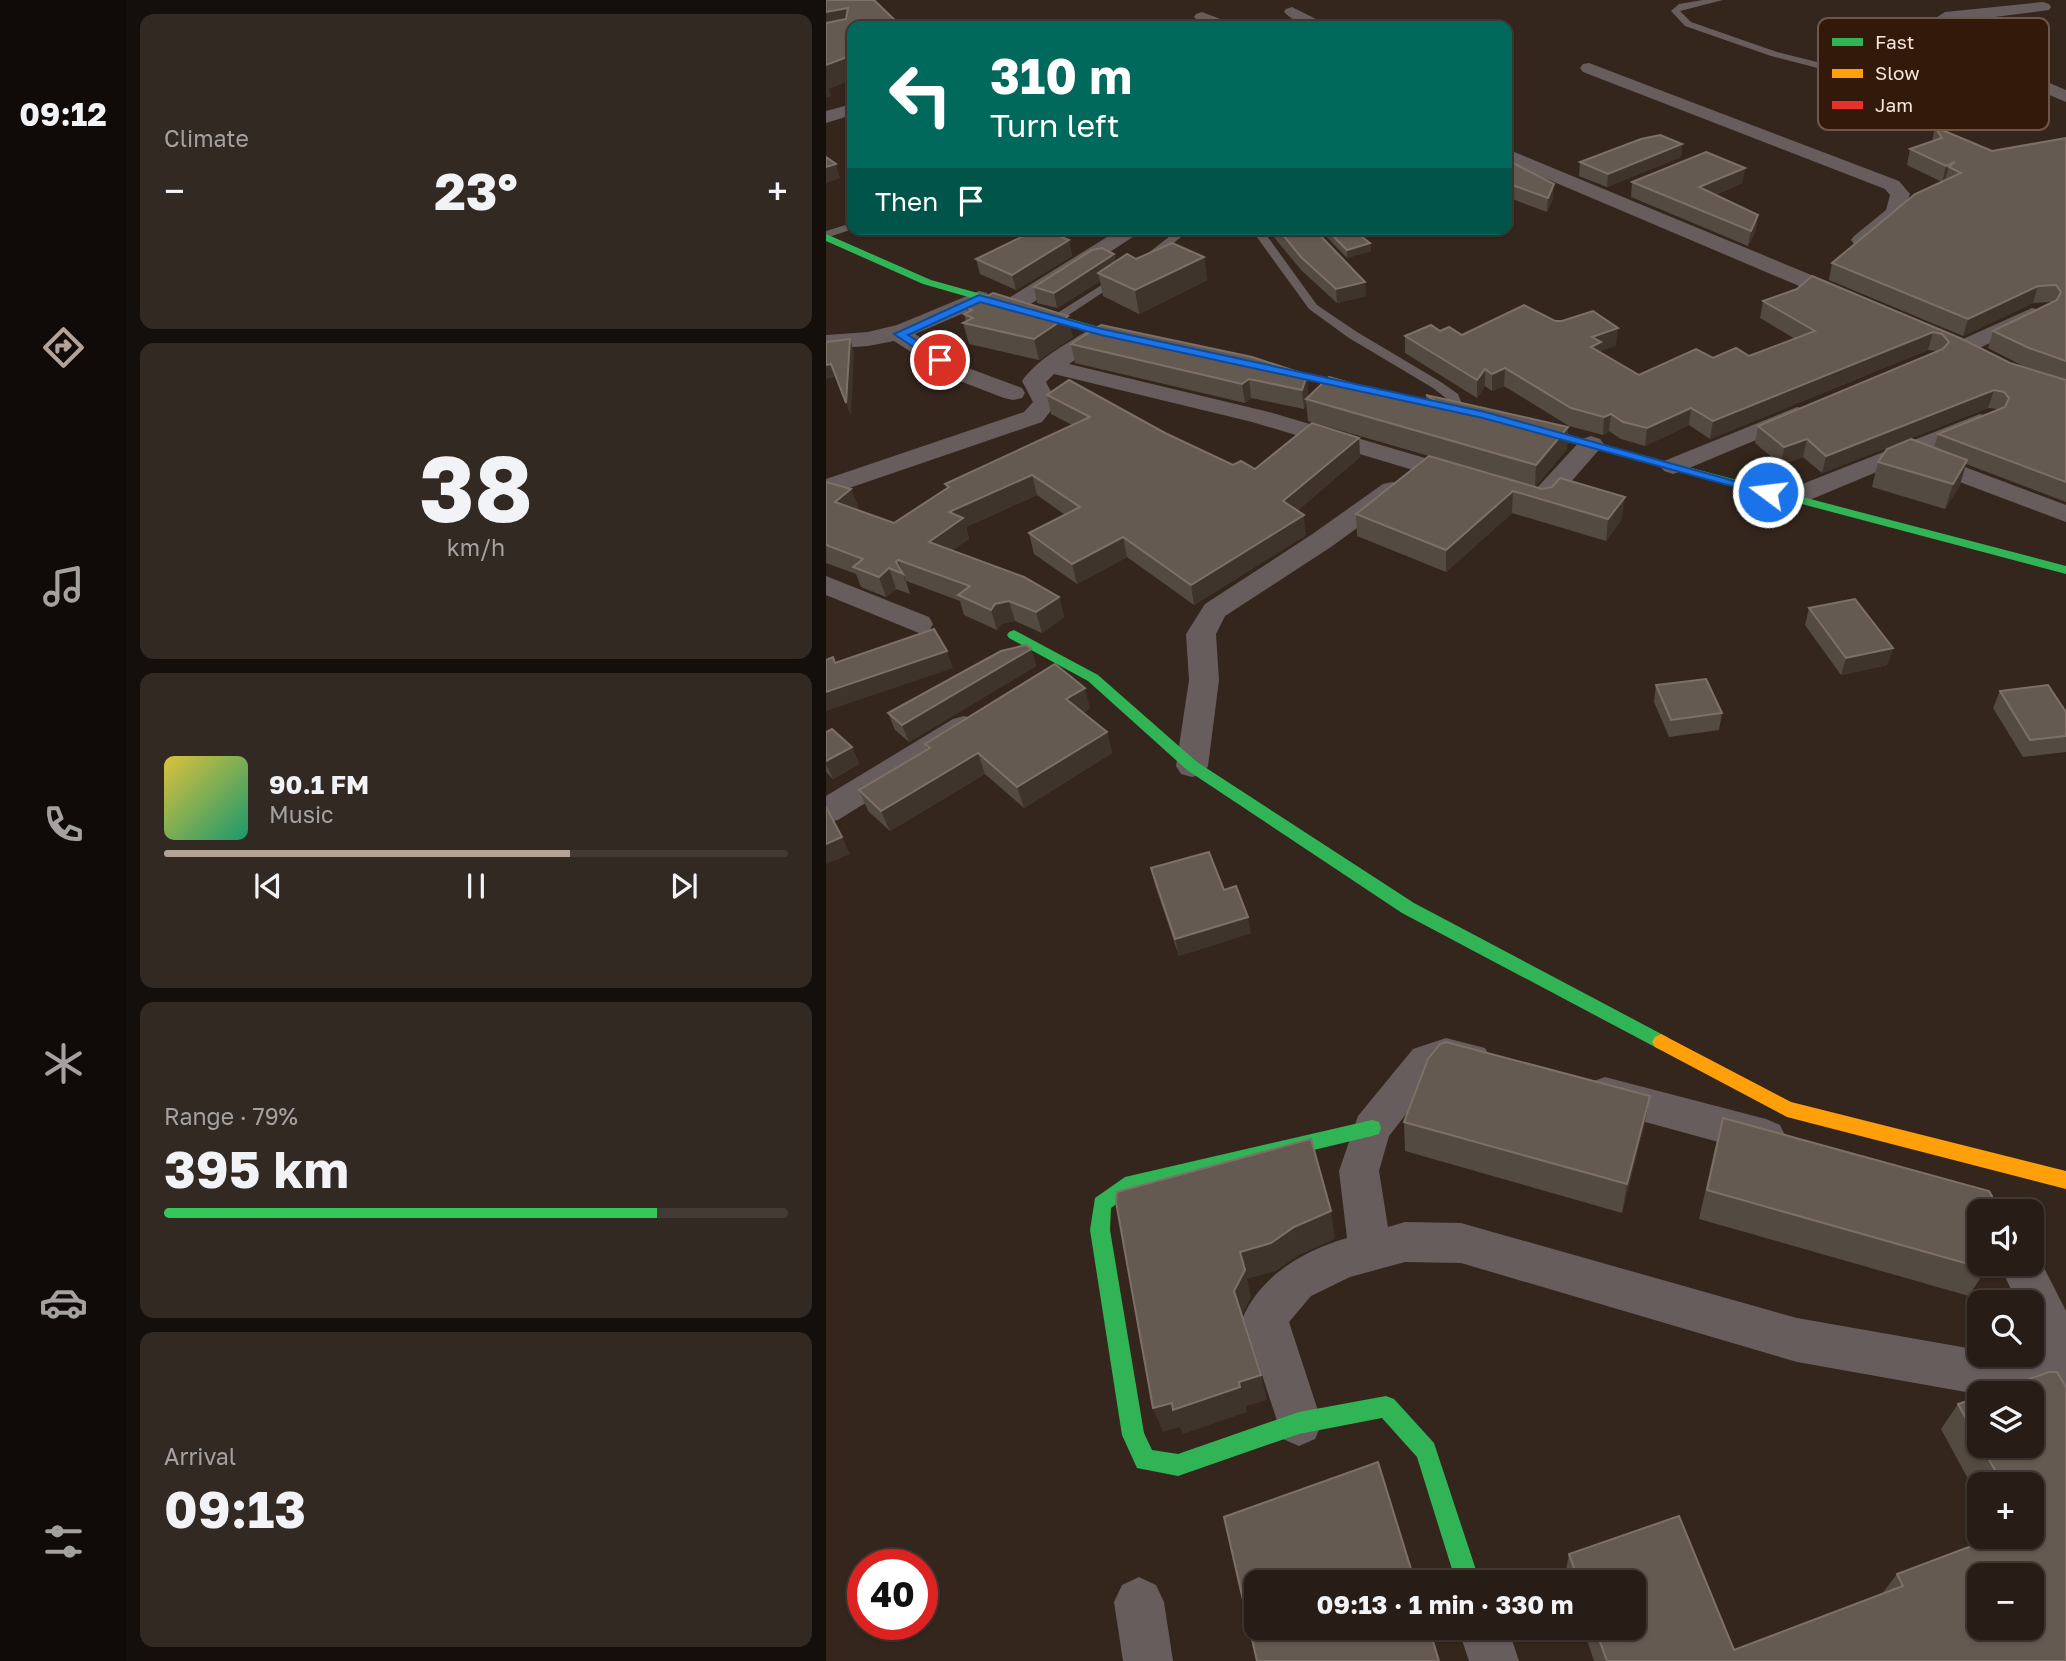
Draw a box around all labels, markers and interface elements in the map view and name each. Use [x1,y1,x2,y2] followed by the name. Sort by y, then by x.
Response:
[1818,18,2049,130] legend
[1875,30,1914,53] text: Fast
[990,46,1132,105] text: 310 m
[875,49,966,140] icon: left
[1875,61,1920,84] text: Slow
[1875,93,1913,116] text: Jam
[19,95,107,133] text: 09:12
[990,106,1119,144] text: Turn left
[164,124,249,152] text: Climate
[434,159,518,221] text: 23°
[164,168,185,213] text: −
[767,168,788,213] text: +
[952,182,990,220] icon: arrive
[875,186,938,217] text: Then
[39,323,88,372] icon: directions
[910,330,970,390] pin
[921,341,959,379] icon: arrive
[419,433,533,542] text: 38
[1731,455,1805,529] position arrow
[447,533,505,561] text: km/h
[39,562,88,611] icon: music
[269,769,369,800] text: 90.1 FM
[39,800,88,849] icon: phone
[269,800,334,828] text: Music
[249,867,287,905] icon: previous
[457,867,495,905] icon: pause
[665,867,703,905] icon: next
[39,1039,88,1088] icon: climate
[164,1102,298,1130] text: Range · 79%
[164,1137,349,1199] text: 395 km
[1967,1199,2044,1640] map controls
[1967,1199,2044,1276] button: sound
[39,1278,88,1327] icon: car
[1967,1290,2044,1367] button: search
[1967,1381,2044,1458] button: layers
[164,1442,236,1470] text: Arrival
[1967,1472,2044,1549] button: +
[164,1477,306,1539] text: 09:13
[39,1517,88,1566] icon: filters
[847,1549,938,1640] speed limit sign: 40
[1967,1563,2044,1640] button: −
[1317,1589,1573,1620] text: 09:13 · 1 min · 330 m

